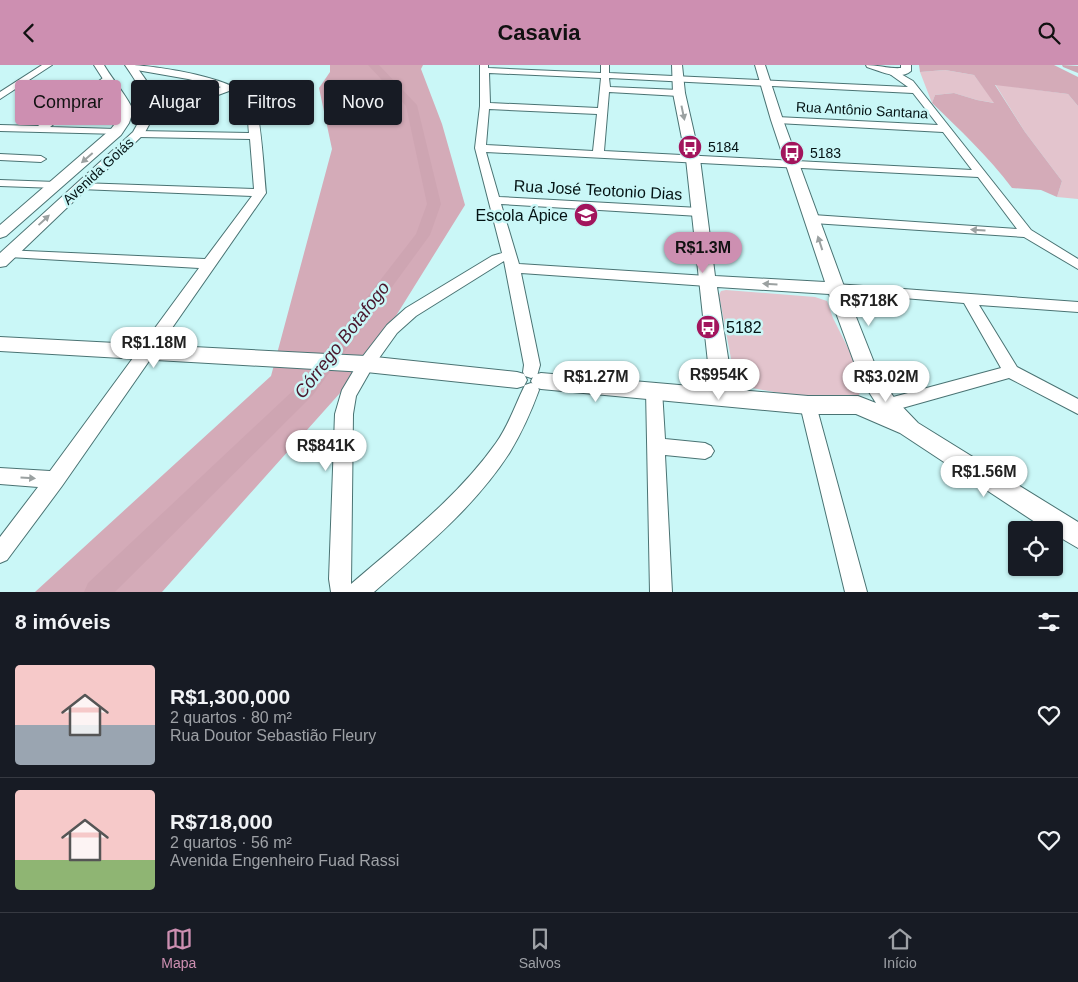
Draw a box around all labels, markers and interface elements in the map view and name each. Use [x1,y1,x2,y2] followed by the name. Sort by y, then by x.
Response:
[15,19,43,47] icon: back
[1035,19,1063,47] icon: search
[497,20,581,45] text: Casavia
[15,80,121,125] chip: Comprar
[131,80,219,125] chip: Alugar
[229,80,314,125] chip: Filtros
[324,80,402,125] chip: Novo
[796,99,929,121] street label: Rua Antônio Santana
[680,106,688,122] one-way arrow
[59,134,137,208] street label: Avenida Goiás
[677,134,703,160] bus stop icon: 5184
[708,139,739,155] place label: 5184
[779,140,805,166] bus stop icon: 5183
[810,145,841,161] place label: 5183
[81,152,93,164] one-way arrow
[513,177,683,203] street label: Rua José Teotonio Dias
[573,202,599,228] school or university icon: Escola Ápice
[476,206,568,224] place label: Escola Ápice
[38,214,50,226] one-way arrow
[970,225,986,233] one-way arrow
[662,231,744,274] pin: R$1.3M
[816,235,824,250] one-way arrow
[675,239,731,256] text: R$1.3M
[290,278,394,402] water label: Córrego Botafogo
[761,280,777,288] one-way arrow
[828,285,910,327] pin: R$718K
[840,292,898,309] text: R$718K
[695,314,721,340] bus stop icon: 5182
[726,319,762,336] place label: 5182
[108,327,200,369] pin: R$1.18M
[122,334,186,351] text: R$1.18M
[678,359,760,401] pin: R$954K
[550,361,642,403] pin: R$1.27M
[840,361,932,403] pin: R$3.02M
[690,366,748,383] text: R$954K
[564,368,628,385] text: R$1.27M
[854,368,918,385] text: R$3.02M
[285,429,367,472] pin: R$841K
[297,437,355,454] text: R$841K
[938,455,1030,498] pin: R$1.56M
[952,463,1016,480] text: R$1.56M
[20,475,36,483] one-way arrow
[1008,521,1063,576] map controls
[1008,521,1063,576] button: locate
[1035,608,1063,636] icon: filters
[15,610,111,633] text: 8 imóveis
[55,685,115,745] icon: home
[170,685,290,708] text: R$1,300,000
[1035,701,1063,729] icon: heart
[170,709,292,726] text: 2 quartos · 80 m²
[170,727,376,744] text: Rua Doutor Sebastião Fleury
[55,810,115,870] icon: home
[170,810,273,833] text: R$718,000
[1035,826,1063,854] icon: heart
[170,834,292,851] text: 2 quartos · 56 m²
[170,852,399,869] text: Avenida Engenheiro Fuad Rassi
[161,925,196,971] tab: Mapa
[519,925,561,971] tab: Salvos
[883,925,917,971] tab: Início

